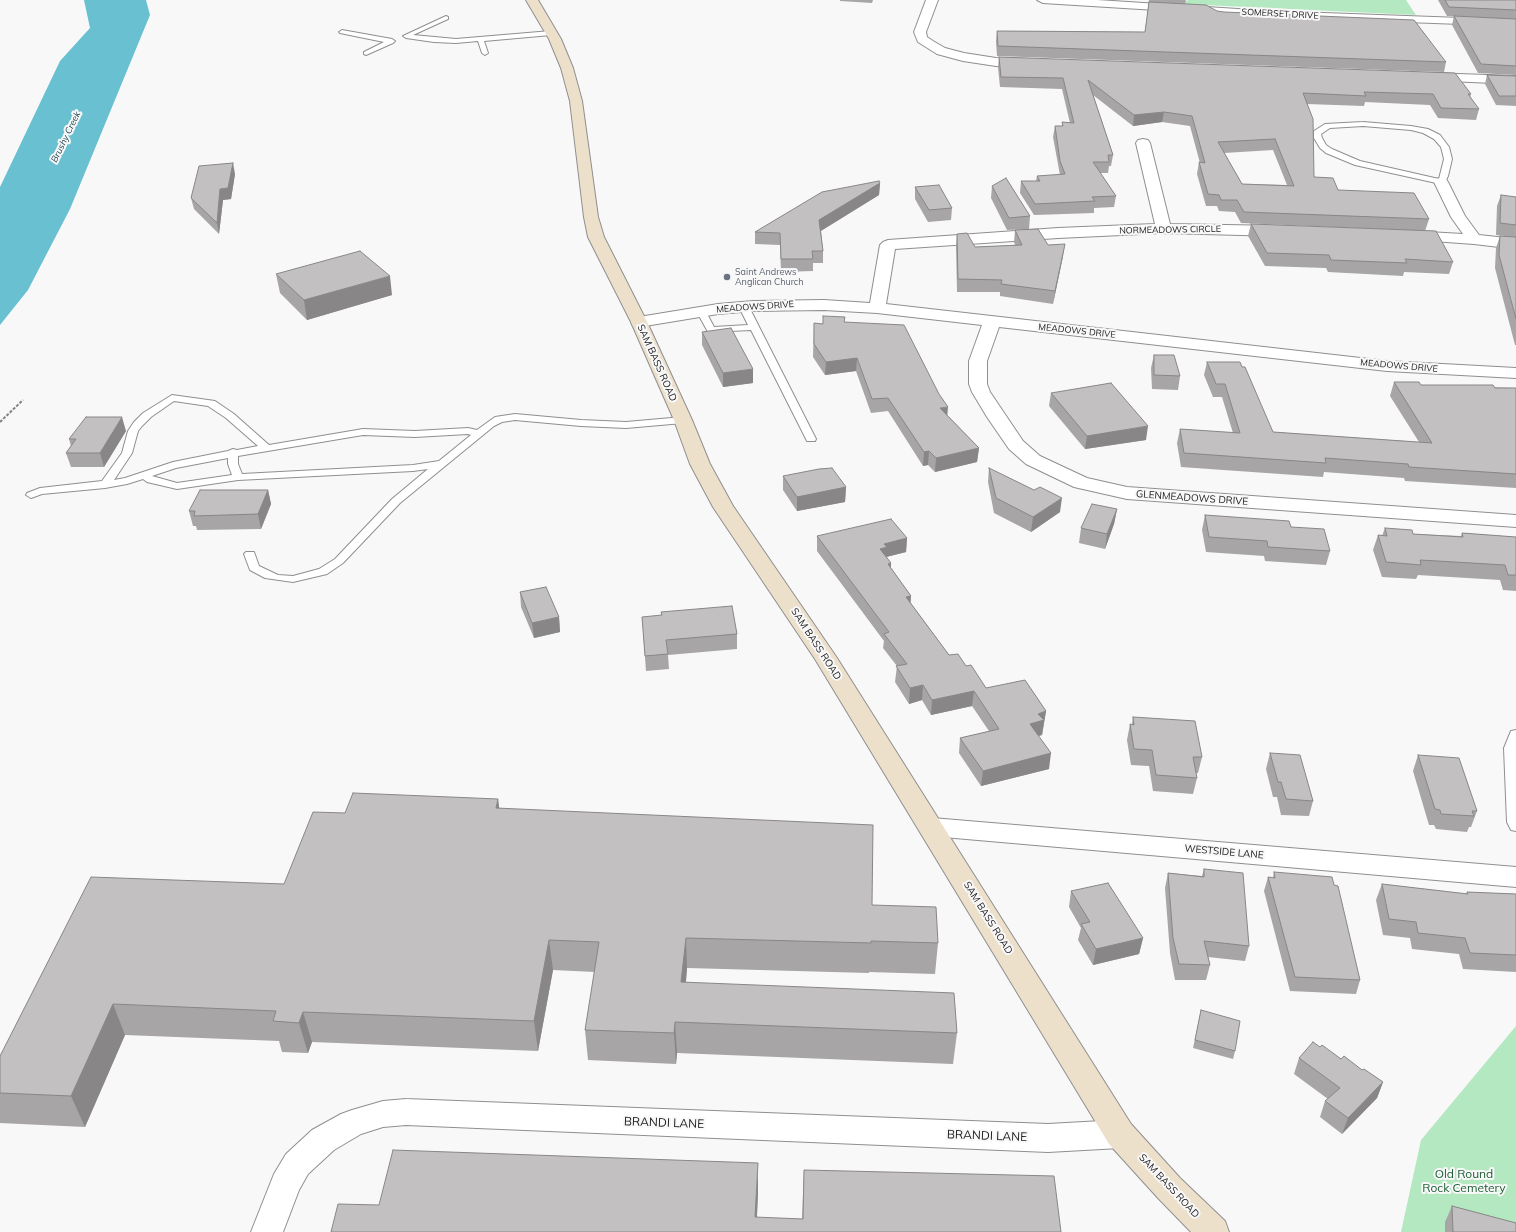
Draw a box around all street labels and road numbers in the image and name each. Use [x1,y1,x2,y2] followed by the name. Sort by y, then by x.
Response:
[1241,7,1319,21] street label: SOMERSET DRIVE
[1119,224,1221,236] street label: NORMEADOWS CIRCLE
[716,299,794,315] street label: MEADOWS DRIVE
[1038,322,1116,340] street label: MEADOWS DRIVE
[635,323,679,403] street label: SAM BASS ROAD
[1360,357,1438,375] street label: MEADOWS DRIVE
[1135,488,1249,508] street label: GLENMEADOWS DRIVE
[788,606,844,682] street label: SAM BASS ROAD
[1184,843,1264,861] street label: WESTSIDE LANE
[961,880,1015,956] street label: SAM BASS ROAD
[624,1114,704,1132] street label: BRANDI LANE
[947,1127,1027,1145] street label: BRANDI LANE
[1136,1152,1202,1220] street label: SAM BASS ROAD

